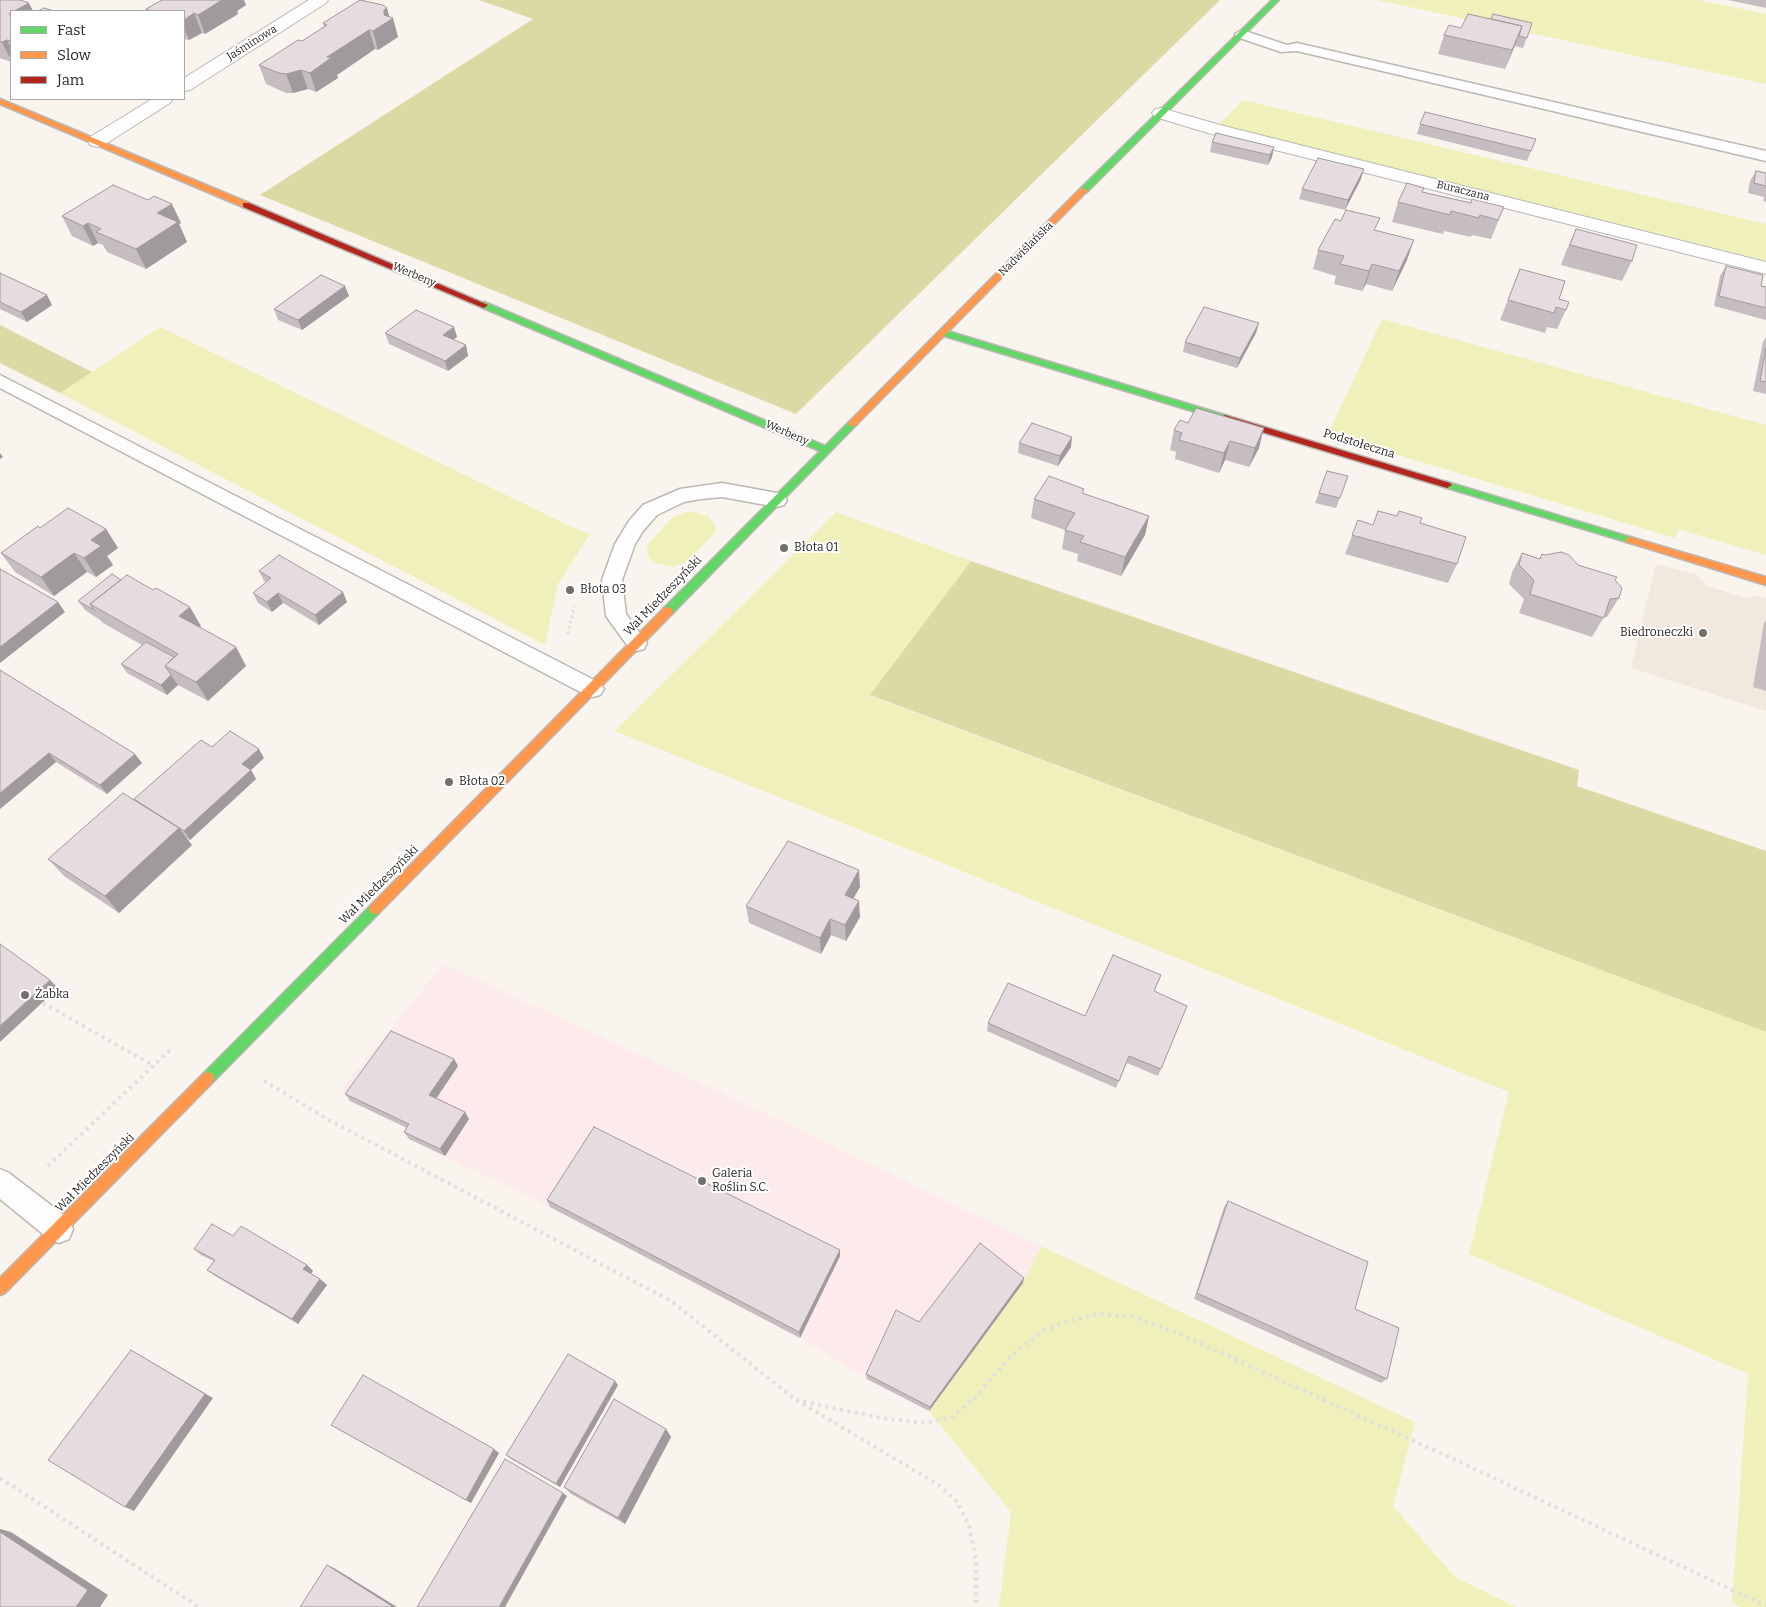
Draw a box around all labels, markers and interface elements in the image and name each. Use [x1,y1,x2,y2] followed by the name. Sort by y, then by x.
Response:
[10,10,185,100] legend
[57,21,86,39] text: Fast
[225,22,279,64] street label: Jaśminowa
[57,46,91,64] text: Slow
[57,71,84,89] text: Jam
[1435,178,1491,204] street label: Buraczana
[996,219,1056,279] street label: Nadwiślańska
[390,260,438,290] street label: Werbeny
[763,418,811,448] street label: Werbeny
[1321,426,1397,462] street label: Podstołeczna
[794,541,838,555] place label: Błota 01
[778,542,790,554] marker: Błota 01
[621,553,705,639] street label: Wał Miedzeszyński
[580,583,626,597] place label: Błota 03
[564,584,576,596] marker: Błota 03
[1620,626,1693,640] place label: Biedroneczki
[1697,627,1709,639] marker: Biedroneczki
[459,775,505,789] place label: Błota 02
[443,776,455,788] marker: Błota 02
[337,843,421,927] street label: Wał Miedzeszyński
[35,988,69,1002] place label: Żabka
[19,989,31,1001] marker: Żabka
[53,1131,137,1215] street label: Wał Miedzeszyński
[712,1167,768,1195] place label: Galeria Roślin S.C.
[696,1175,708,1187] marker: Galeria Roślin S.C.

